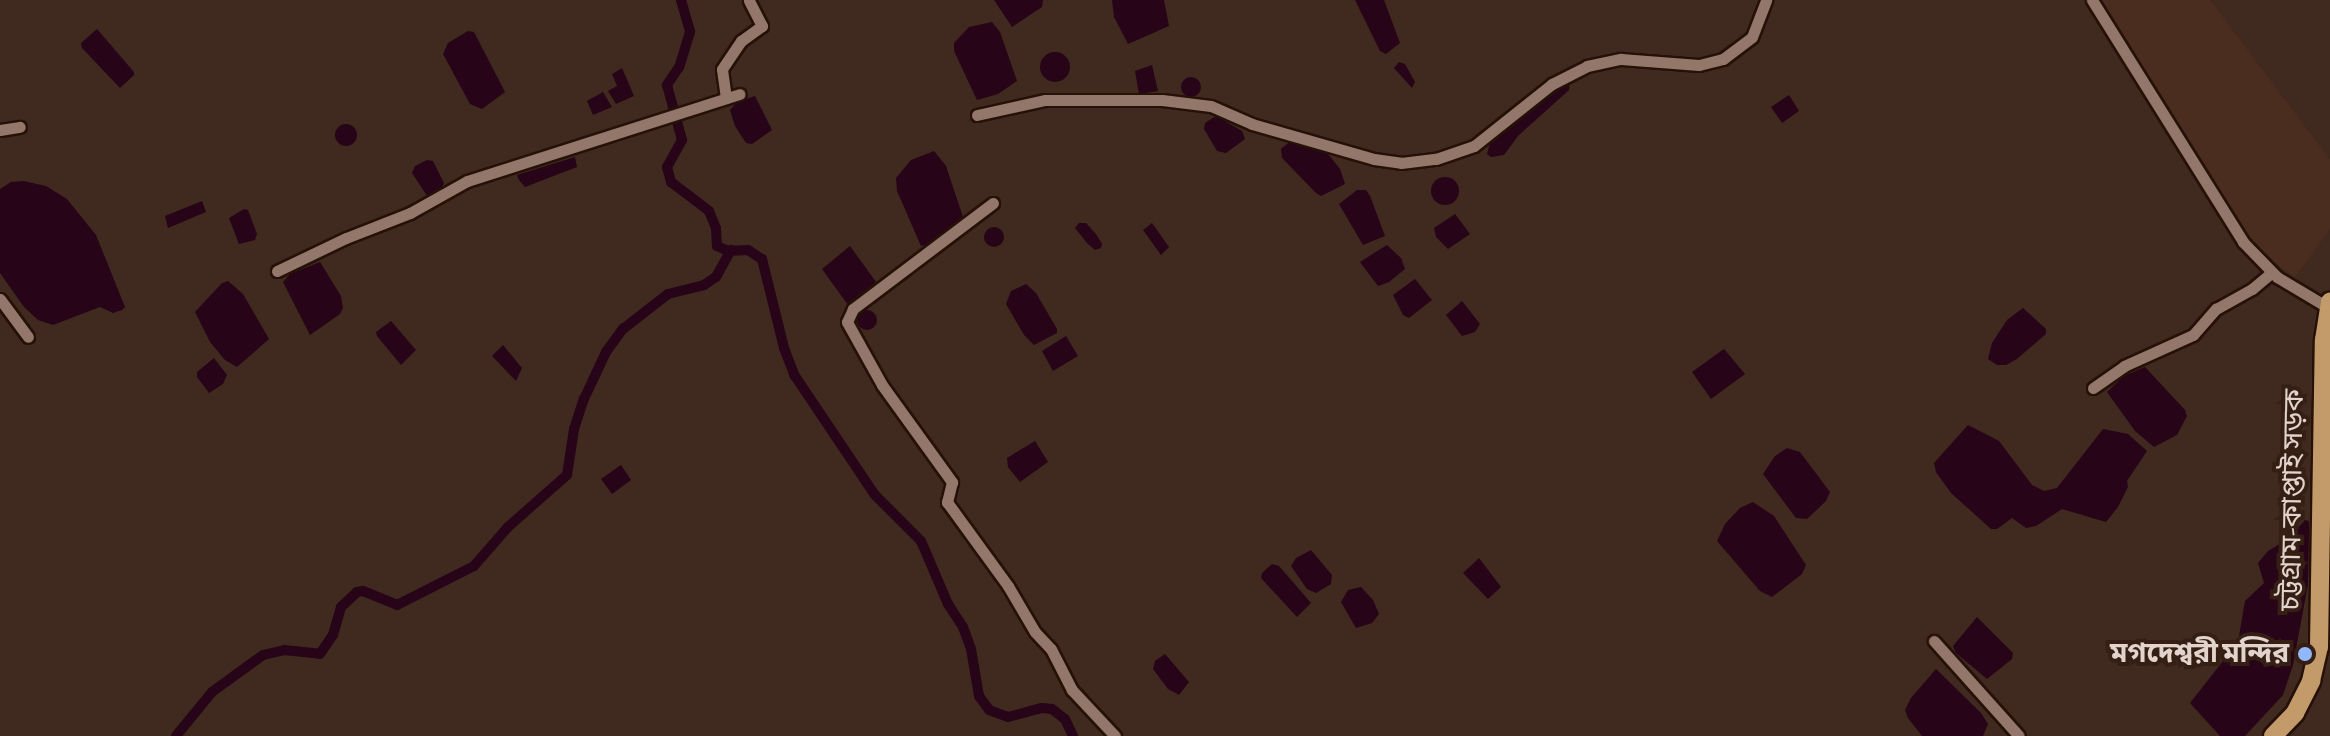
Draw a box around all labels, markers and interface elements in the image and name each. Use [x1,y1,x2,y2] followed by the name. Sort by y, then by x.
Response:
[2274,389,2312,611] street label: চট্টগ্রাম-কাপ্তাই সড়ক
[2110,637,2289,671] place label: মগদেশ্বরী মন্দির
[2296,645,2314,663] marker: মগদেশ্বরী মন্দির

